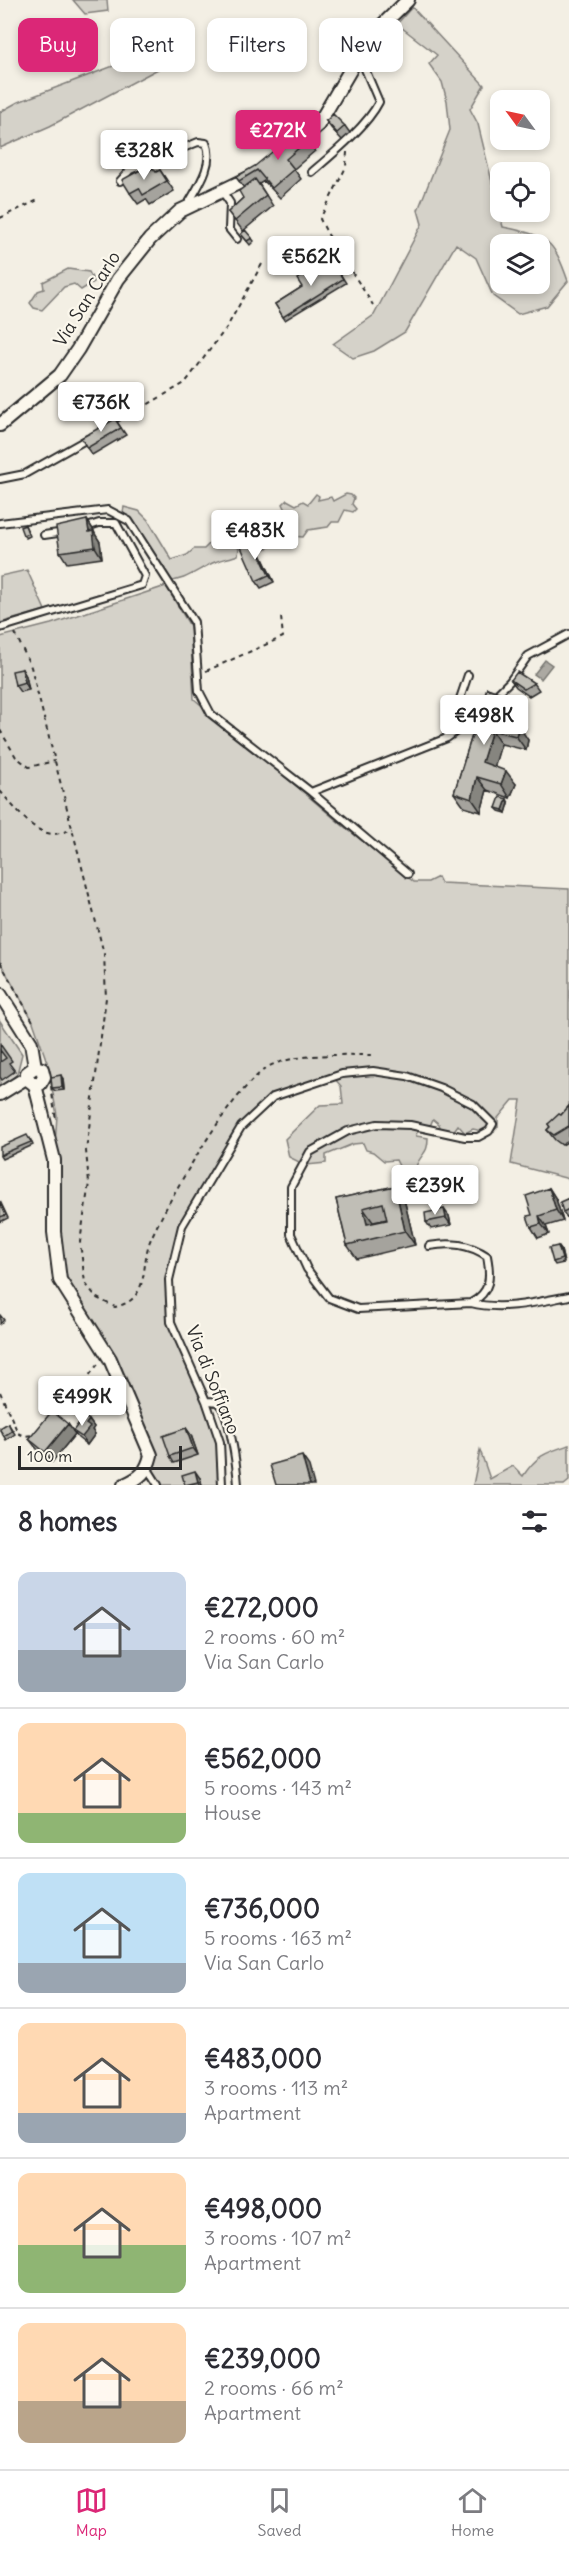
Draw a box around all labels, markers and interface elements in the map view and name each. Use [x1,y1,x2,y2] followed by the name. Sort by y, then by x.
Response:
[18,18,98,72] chip: Buy
[110,18,195,72] chip: Rent
[207,18,307,72] chip: Filters
[319,18,403,72] chip: New
[490,90,550,150] north arrow
[490,90,550,294] map controls
[236,110,320,161] pin: €272K
[250,117,306,142] text: €272K
[102,130,186,181] pin: €328K
[114,137,174,162] text: €328K
[490,162,550,222] button: locate
[490,234,550,294] button: layers
[269,236,353,287] pin: €562K
[281,243,341,268] text: €562K
[48,247,125,351] street label: Via San Carlo
[59,382,143,433] pin: €736K
[72,389,130,414] text: €736K
[213,510,297,561] pin: €483K
[225,517,285,542] text: €483K
[442,695,526,746] pin: €498K
[454,702,514,727] text: €498K
[393,1165,477,1216] pin: €239K
[405,1172,465,1197] text: €239K
[181,1322,246,1438] street label: Via di Soffiano
[40,1376,124,1427] pin: €499K
[52,1383,112,1408] text: €499K
[18,1443,182,1470] scale bar
[27,1446,72,1466] text: 100 m
[18,1505,117,1538] text: 8 homes
[518,1505,551,1538] icon: filters
[204,1591,319,1624] text: €272,000
[66,1596,138,1668] icon: home
[204,1624,345,1649] text: 2 rooms · 60 m²
[204,1649,324,1674] text: Via San Carlo
[204,1742,322,1775] text: €562,000
[66,1747,138,1819] icon: home
[204,1775,352,1800] text: 5 rooms · 143 m²
[204,1800,261,1825] text: House
[204,1892,320,1925] text: €736,000
[66,1897,138,1969] icon: home
[204,1925,352,1950] text: 5 rooms · 163 m²
[204,1950,324,1975] text: Via San Carlo
[204,2042,322,2075] text: €483,000
[66,2047,138,2119] icon: home
[204,2075,348,2100] text: 3 rooms · 113 m²
[204,2100,301,2125] text: Apartment
[204,2192,322,2225] text: €498,000
[66,2197,138,2269] icon: home
[204,2225,352,2250] text: 3 rooms · 107 m²
[204,2250,301,2275] text: Apartment
[204,2342,321,2375] text: €239,000
[66,2347,138,2419] icon: home
[204,2375,344,2400] text: 2 rooms · 66 m²
[204,2400,301,2425] text: Apartment
[75,2484,108,2540] tab: Map
[258,2484,301,2540] tab: Saved
[451,2484,494,2540] tab: Home

